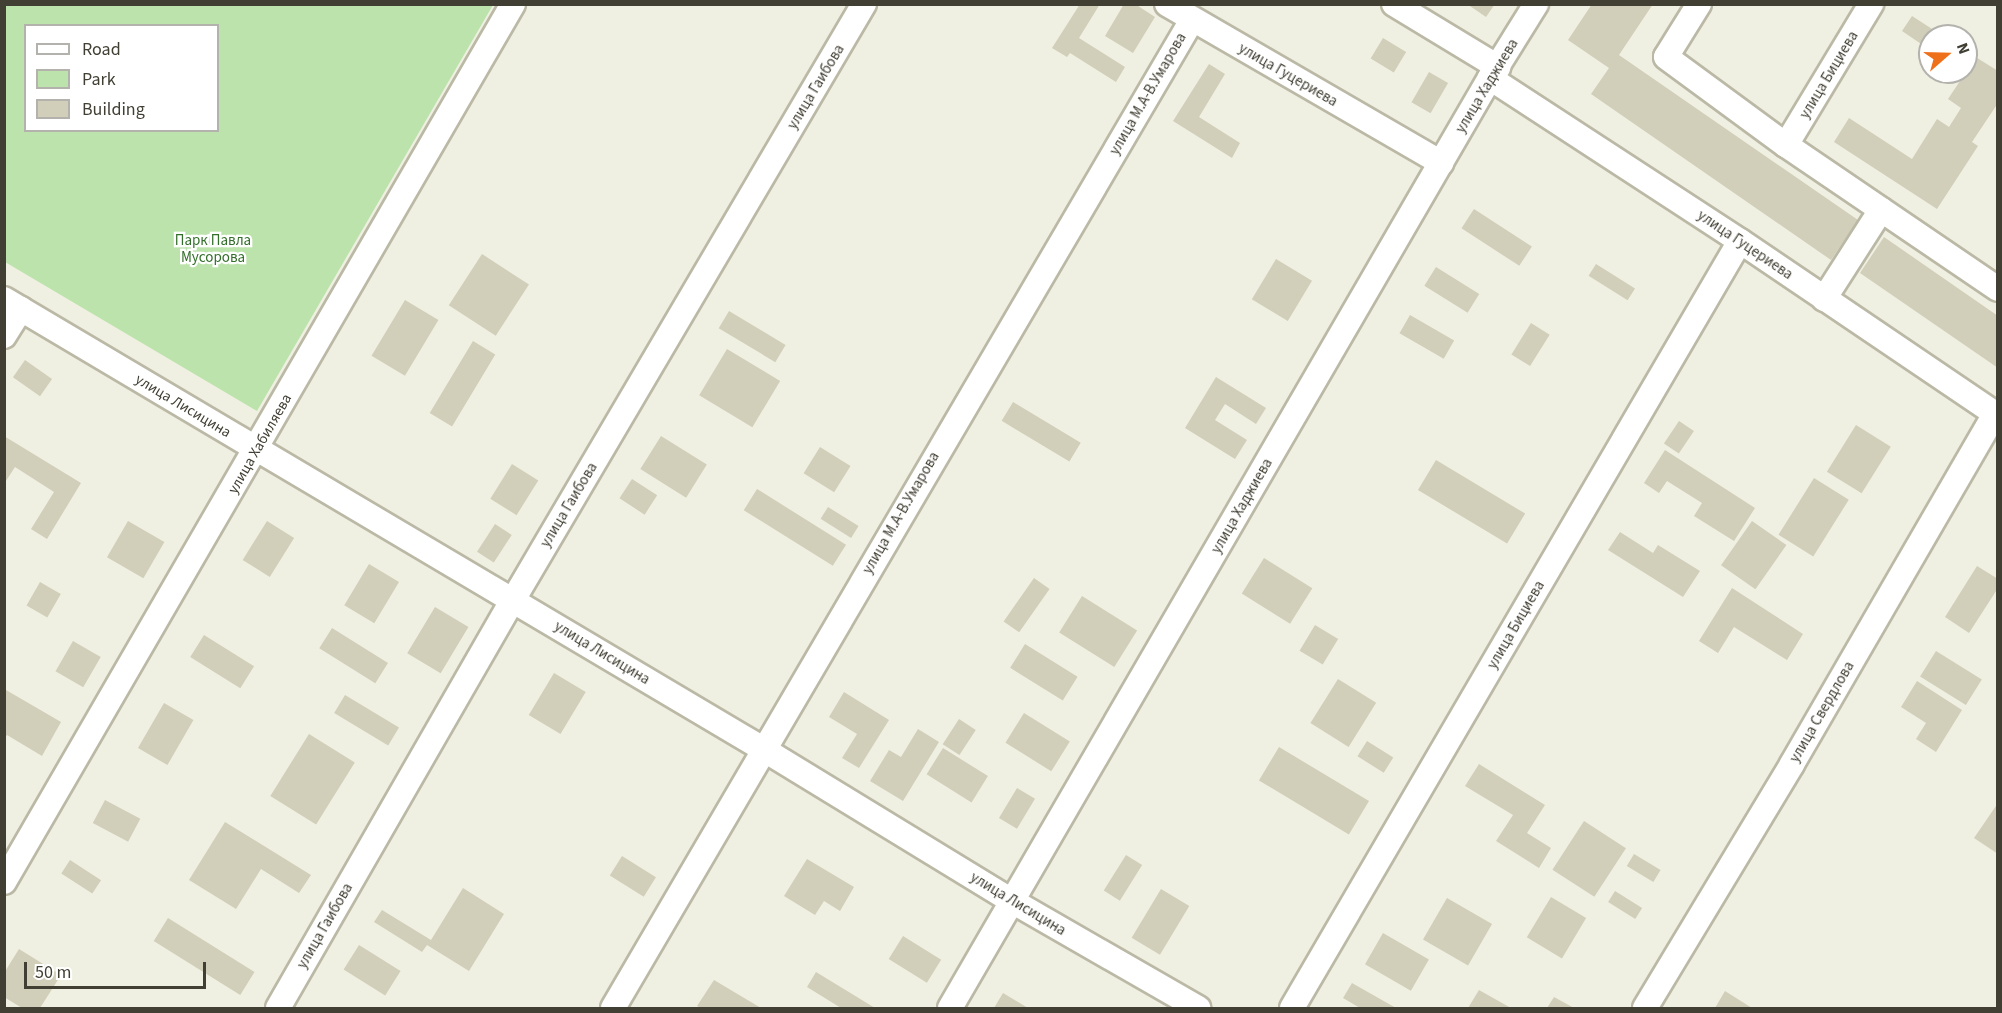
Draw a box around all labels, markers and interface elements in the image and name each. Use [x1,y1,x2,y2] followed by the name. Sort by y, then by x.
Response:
[24,24,219,132] legend
[1918,24,1978,84] north arrow
[1796,28,1862,122] street label: улица Бициева
[1106,30,1190,158] street label: улица М.А-В.Умарова
[1452,36,1522,136] street label: улица Хаджиева
[82,37,121,62] text: Road
[1235,39,1341,111] street label: улица Гуцериева
[1951,40,1975,57] text: N
[784,41,848,133] street label: улица Гаибова
[82,67,116,92] text: Park
[82,97,145,122] text: Building
[1694,206,1796,284] street label: улица Гуцериева
[175,231,251,266] park label: Парк Павла Мусорова
[132,370,234,442] street label: улица Лисицина
[224,391,296,497] street label: улица Хабиляева
[859,449,943,577] street label: улица М.А-В.Умарова
[1207,455,1277,557] street label: улица Хаджиева
[537,459,601,551] street label: улица Гаибова
[1483,578,1549,672] street label: улица Бициева
[551,617,653,689] street label: улица Лисицина
[1786,658,1858,766] street label: улица Свердлова
[967,868,1069,940] street label: улица Лисицина
[293,880,357,972] street label: улица Гаибова
[27,950,208,988] scale bar
[35,960,71,985] text: 50 m

